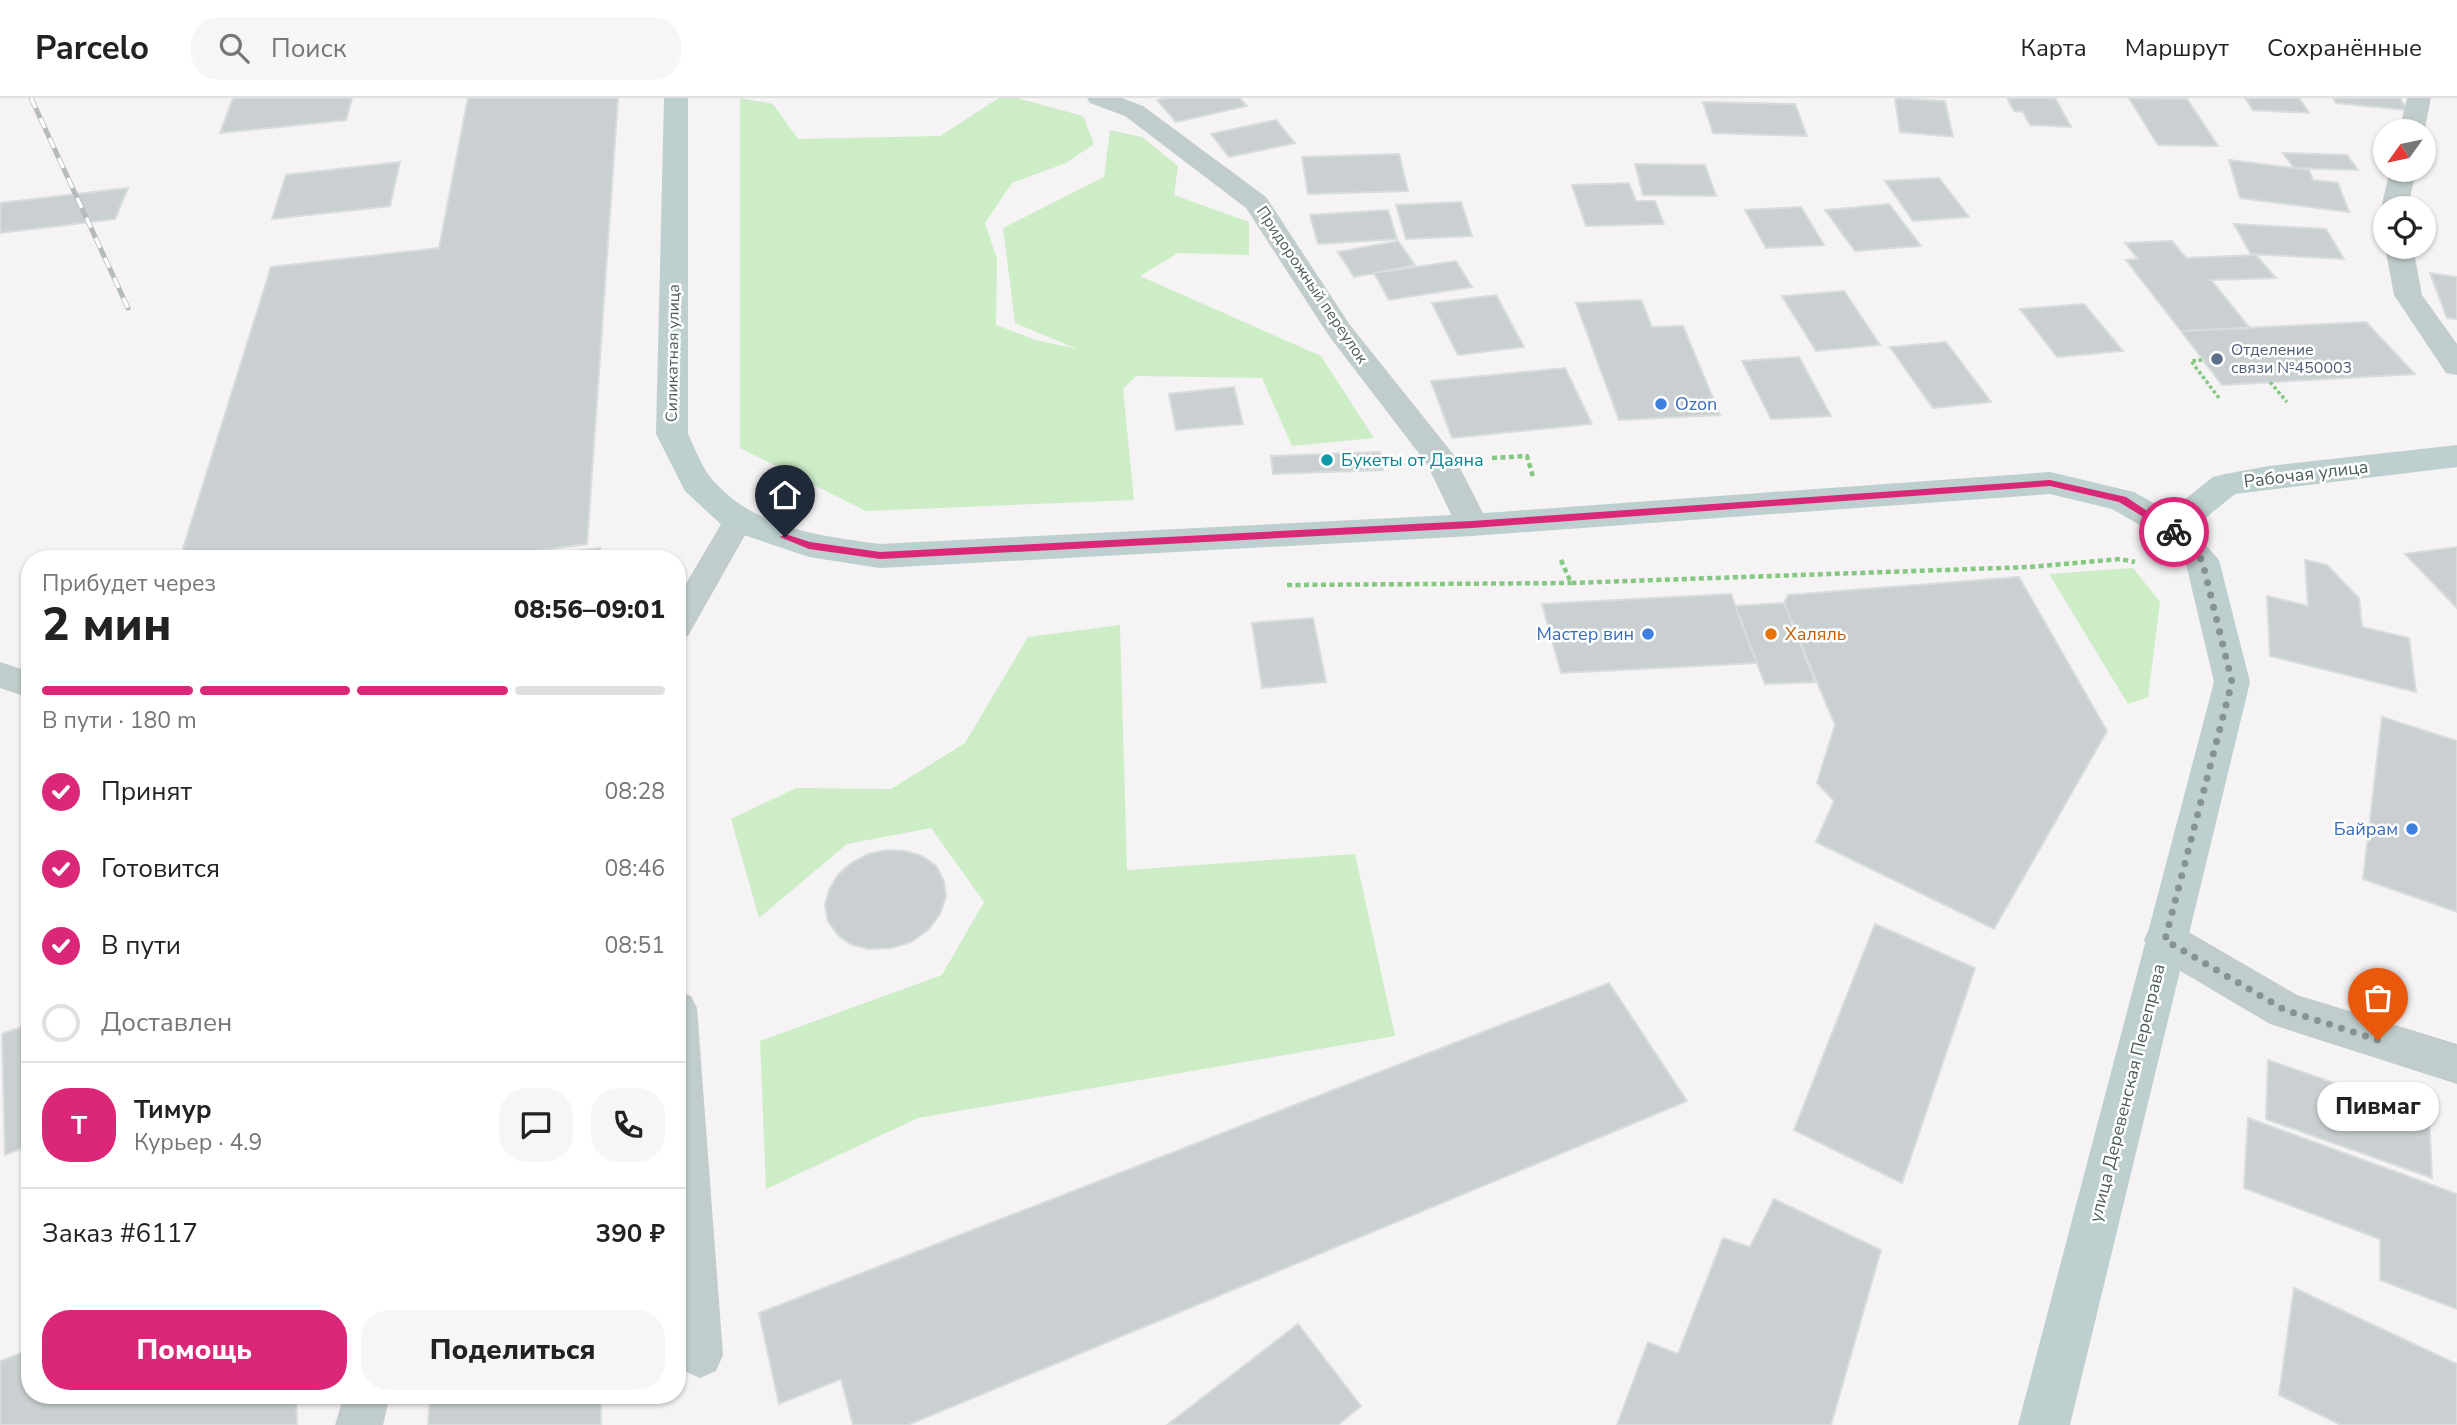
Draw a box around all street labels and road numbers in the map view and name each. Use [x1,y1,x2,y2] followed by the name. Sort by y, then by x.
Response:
[1251,202,1373,369] street label: Придорожный переулок
[661,284,685,422] street label: Силикатная улица
[2242,454,2370,494] street label: Рабочая улица
[2083,961,2171,1225] street label: улица Деревенская Переправа

